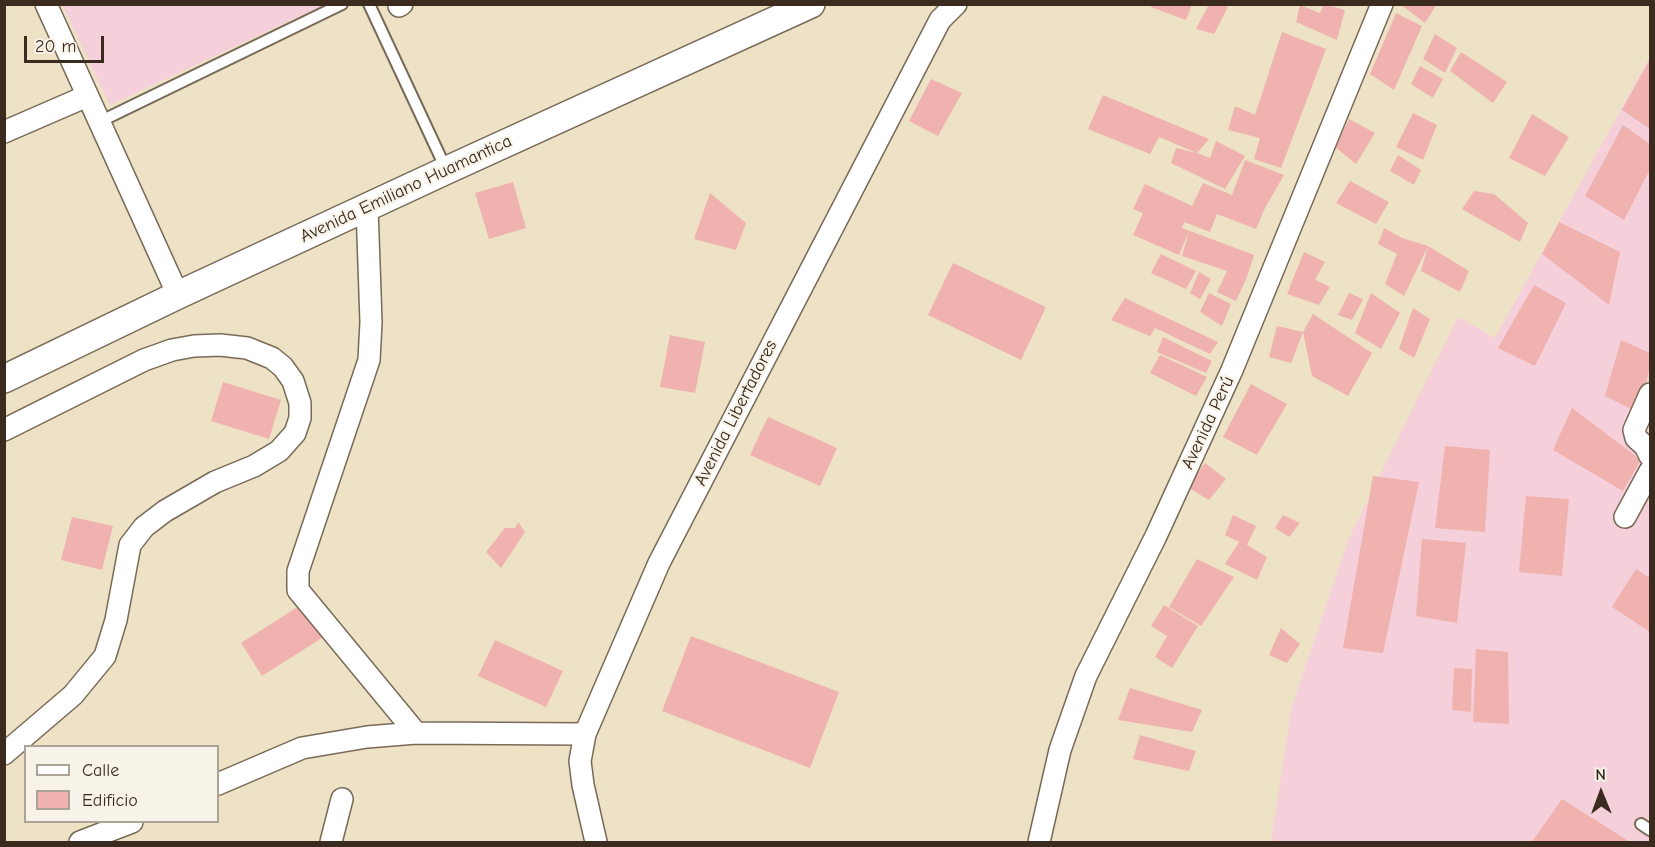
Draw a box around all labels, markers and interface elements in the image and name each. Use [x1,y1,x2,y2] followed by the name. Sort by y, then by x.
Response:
[27,24,106,62] scale bar
[35,36,76,57] text: 20 m
[297,130,515,248] street label: Avenida Emiliano Huamantica
[690,337,782,489] street label: Avenida Libertadores
[1177,373,1239,473] street label: Avenida Perú
[24,745,219,823] legend
[82,760,119,781] text: Calle
[1571,763,1631,823] north arrow
[1595,766,1606,784] text: N
[82,790,138,811] text: Edificio

